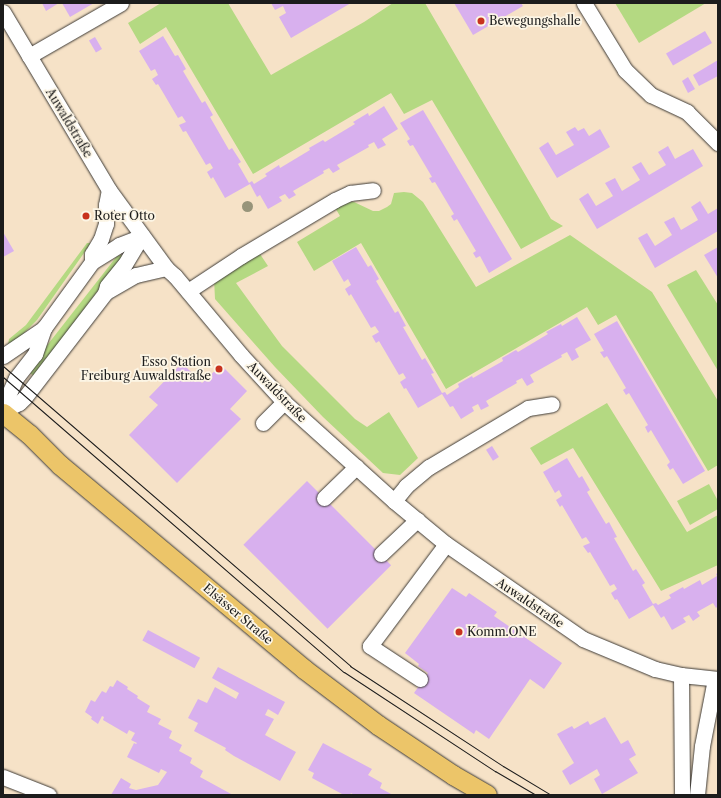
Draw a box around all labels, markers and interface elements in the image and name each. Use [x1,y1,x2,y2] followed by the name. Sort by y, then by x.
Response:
[489,14,581,28] place label: Bewegungshalle
[476,16,486,26] marker: Bewegungshalle
[43,86,95,160] street label: Auwaldstraße
[94,209,155,223] place label: Roter Otto
[81,211,91,221] marker: Roter Otto
[80,355,211,383] place label: Esso Station Freiburg Auwaldstraße
[245,359,309,425] street label: Auwaldstraße
[214,364,224,374] marker: Esso Station Freiburg Auwaldstraße
[493,575,567,631] street label: Auwaldstraße
[200,581,276,647] street label: Elsässer Straße
[467,625,537,639] place label: Komm.ONE
[454,627,464,637] marker: Komm.ONE

